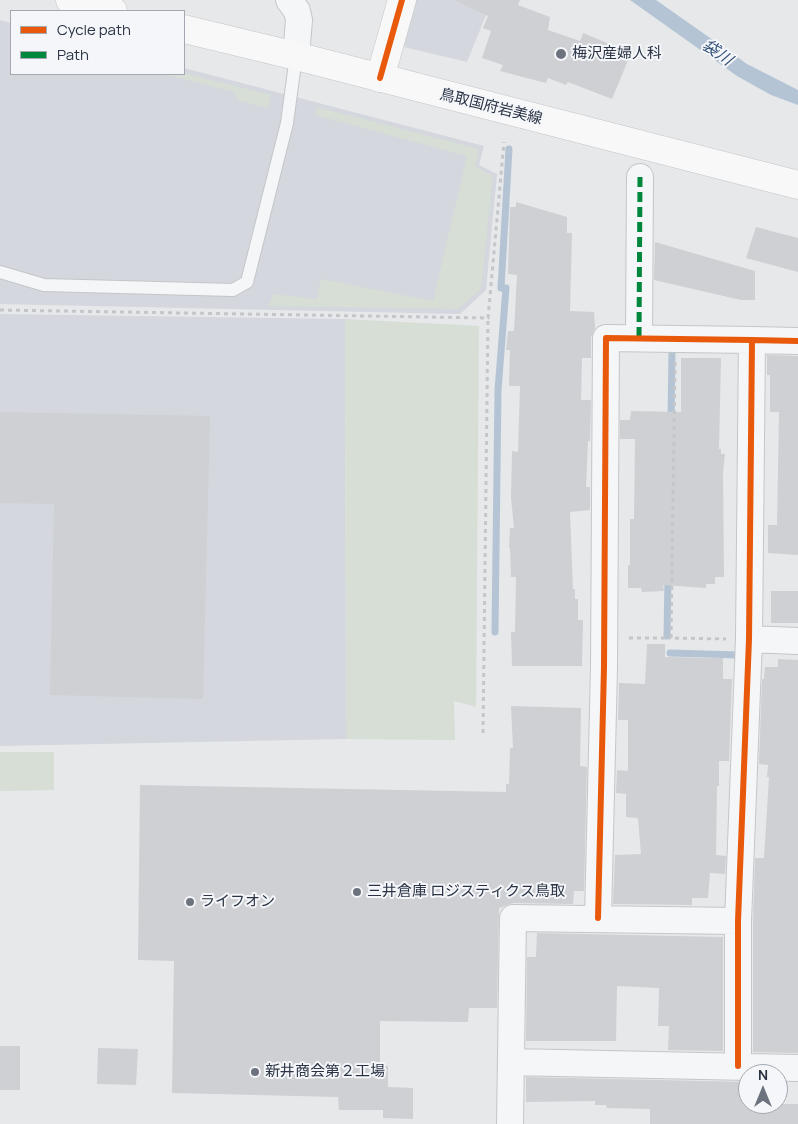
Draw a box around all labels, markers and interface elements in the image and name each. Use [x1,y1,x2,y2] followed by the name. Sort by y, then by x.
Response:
[10,10,185,75] legend
[57,19,131,40] text: Cycle path
[698,36,736,70] water label: 袋川
[57,44,89,65] text: Path
[572,45,662,63] place label: 梅沢産婦人科
[554,47,568,61] marker: 梅沢産婦人科
[438,86,544,128] street label: 鳥取国府岩美線
[367,883,565,901] place label: 三井倉庫 ロジスティクス鳥取
[351,886,363,898] marker: 三井倉庫 ロジスティクス鳥取
[200,893,275,911] place label: ライフオン
[184,896,196,908] marker: ライフオン
[265,1063,385,1081] place label: 新井商会第２工場
[738,1064,788,1114] north arrow
[758,1065,768,1084] text: N
[249,1066,261,1078] marker: 新井商会第２工場

